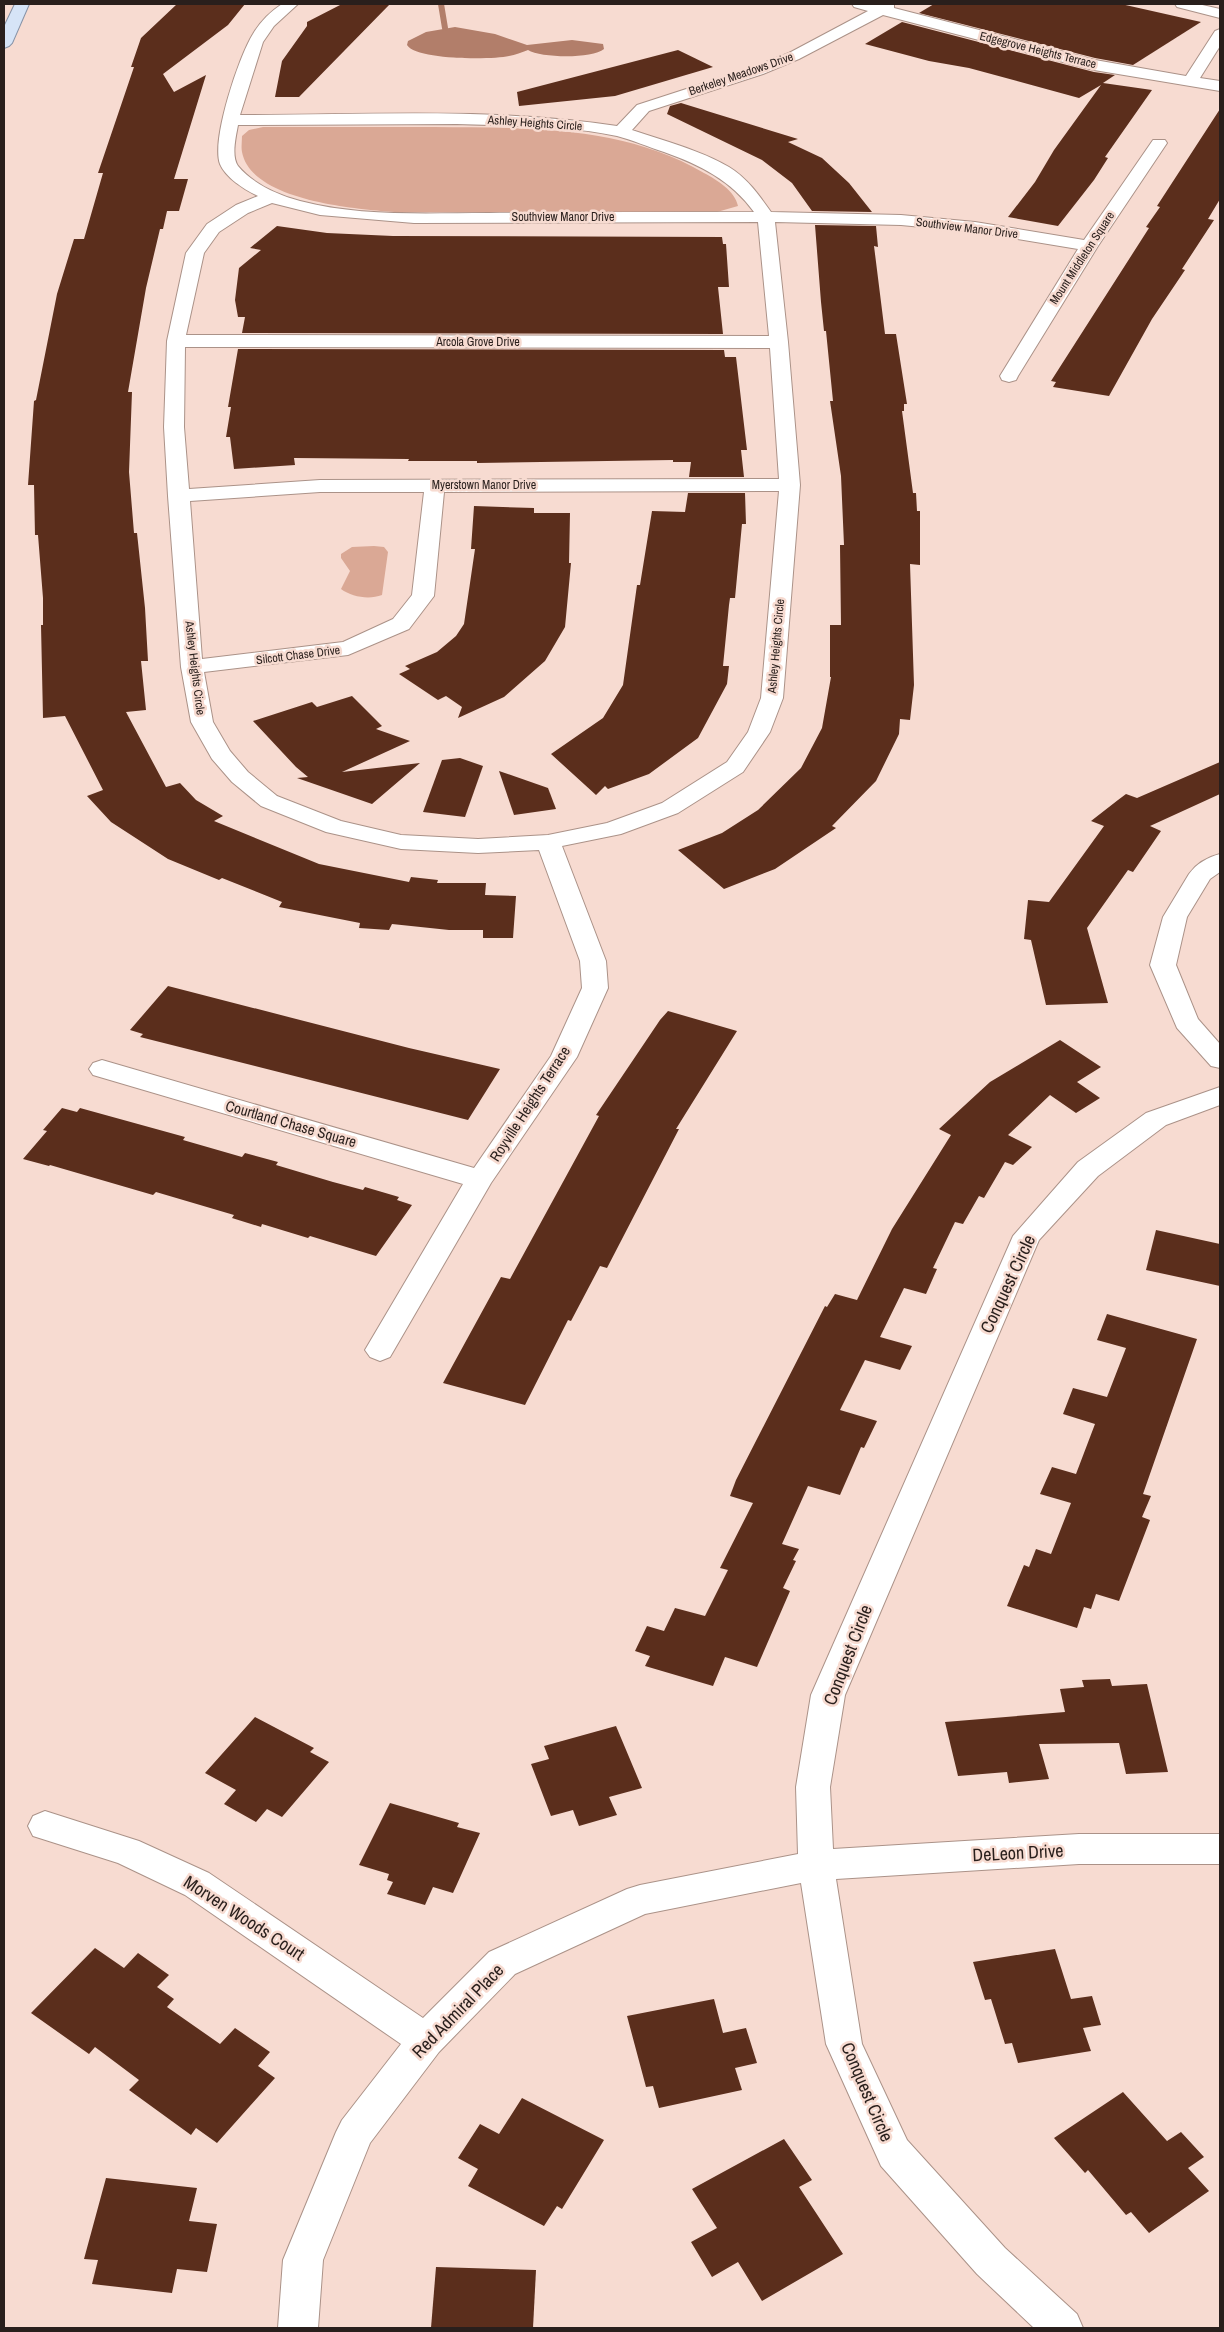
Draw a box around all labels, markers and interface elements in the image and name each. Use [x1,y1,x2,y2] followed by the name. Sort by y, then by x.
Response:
[978,28,1098,72] street label: Edgegrove Heights Terrace
[687,49,795,99] street label: Berkeley Meadows Drive
[486,112,583,134] street label: Ashley Heights Circle
[1046,208,1118,308] street label: Mount Middleton Square
[512,209,614,225] street label: Southview Manor Drive
[915,214,1019,242] street label: Southview Manor Drive
[435,334,520,350] street label: Arcola Grove Drive
[432,477,536,493] street label: Myerstown Manor Drive
[764,598,788,695] street label: Ashley Heights Circle
[181,619,209,716] street label: Ashley Heights Circle
[255,642,341,668] street label: Silcott Chase Drive
[484,1042,575,1166] street label: Royville Heights Terrace
[223,1095,359,1152] street label: Courtland Chase Square
[974,1231,1041,1337] street label: Conquest Circle
[817,1601,878,1709] street label: Conquest Circle
[972,1838,1064,1867] street label: DeLeon Drive
[179,1869,309,1966] street label: Morven Woods Court
[406,1958,509,2063] street label: Red Admiral Place
[835,2038,900,2145] street label: Conquest Circle

